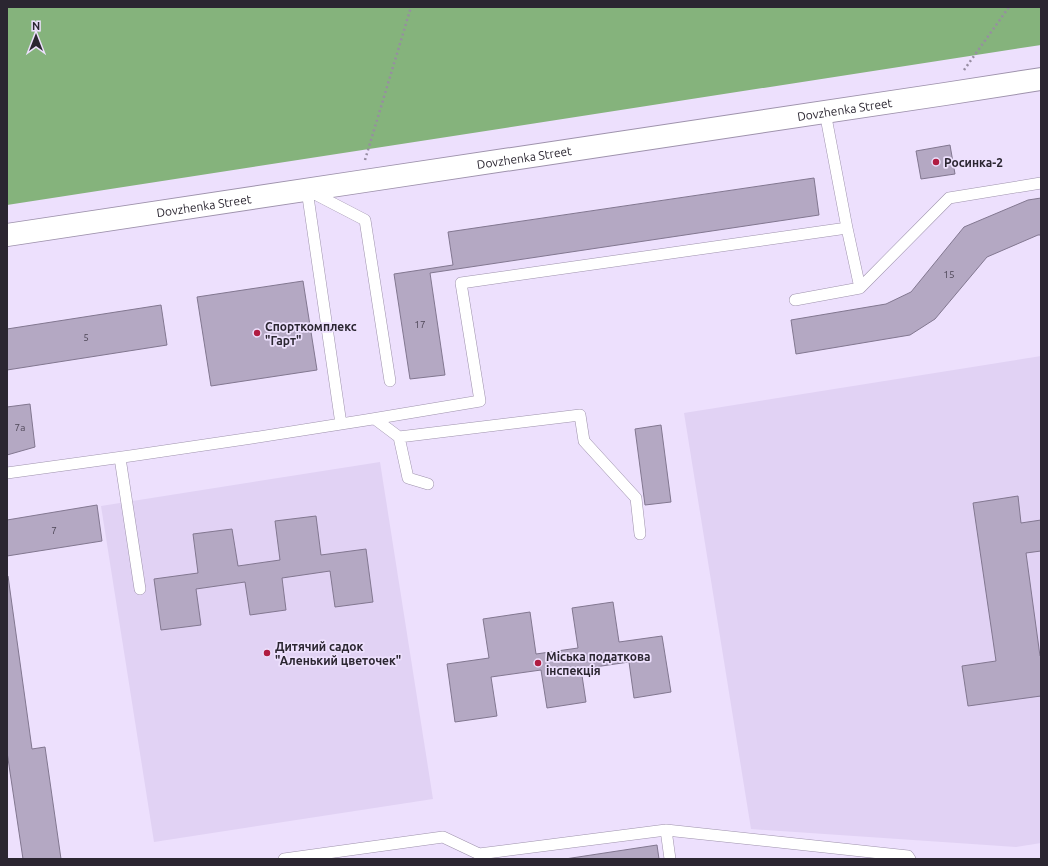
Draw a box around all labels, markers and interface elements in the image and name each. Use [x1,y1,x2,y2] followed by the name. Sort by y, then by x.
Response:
[16,16,56,56] north arrow
[32,20,40,32] text: N
[796,95,893,123] street label: Dovzhenka Street
[476,144,573,171] street label: Dovzhenka Street
[944,156,1003,169] place label: Росинка-2
[931,157,941,167] marker: Росинка-2
[155,192,252,219] street label: Dovzhenka Street
[943,269,955,280] house number: 15
[414,319,426,330] house number: 17
[265,320,357,347] place label: Спорткомплекс "Гарт"
[252,328,262,338] marker: Спорткомплекс "Гарт"
[83,332,89,343] house number: 5
[15,422,25,433] house number: 7а
[51,525,57,536] house number: 7
[275,640,401,667] place label: Дитячий садок "Аленький цветочек"
[262,648,272,658] marker: Дитячий садок "Аленький цветочек"
[546,650,651,677] place label: Міська податкова інспекція
[533,658,543,668] marker: Міська податкова інспекція

